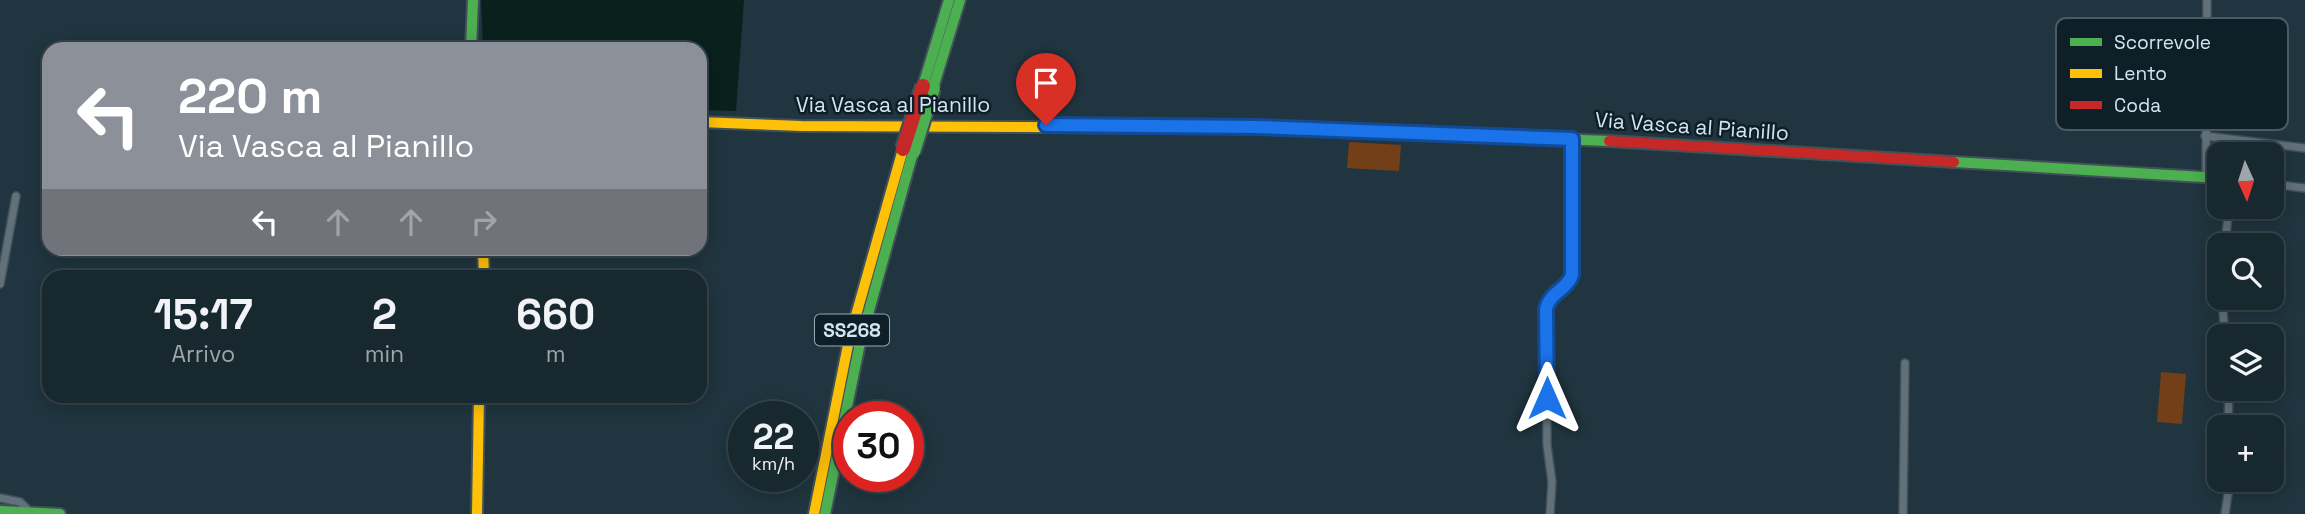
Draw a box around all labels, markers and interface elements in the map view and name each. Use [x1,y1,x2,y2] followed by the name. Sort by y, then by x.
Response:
[2056,18,2288,130] legend
[2114,30,2211,55] text: Scorrevole
[1016,53,1076,125] pin
[2114,61,2167,86] text: Lento
[1027,64,1065,102] icon: arrive
[178,65,322,127] text: 220 m
[63,70,154,161] icon: left
[796,91,990,118] street label: Via Vasca al Pianillo
[2114,93,2161,118] text: Coda
[1594,106,1790,146] street label: Via Vasca al Pianillo
[178,126,474,166] text: Via Vasca al Pianillo
[2207,142,2284,219] north arrow
[2207,142,2284,492] map controls
[246,203,284,241] icon: left
[319,203,357,241] icon: ahead
[392,203,430,241] icon: ahead
[465,203,503,241] icon: right
[2207,233,2284,310] button: search
[154,288,253,341] text: 15:17
[372,288,397,341] text: 2
[516,288,595,341] text: 660
[815,314,889,346] road number: SS268
[2207,324,2284,401] button: layers
[172,339,235,369] text: Arrivo
[365,339,404,369] text: min
[546,339,565,369] text: m
[1510,361,1584,435] position arrow
[833,401,924,492] speed limit sign: 30
[753,415,794,459] text: 22
[2207,415,2284,492] button: +
[752,452,795,475] text: km/h

